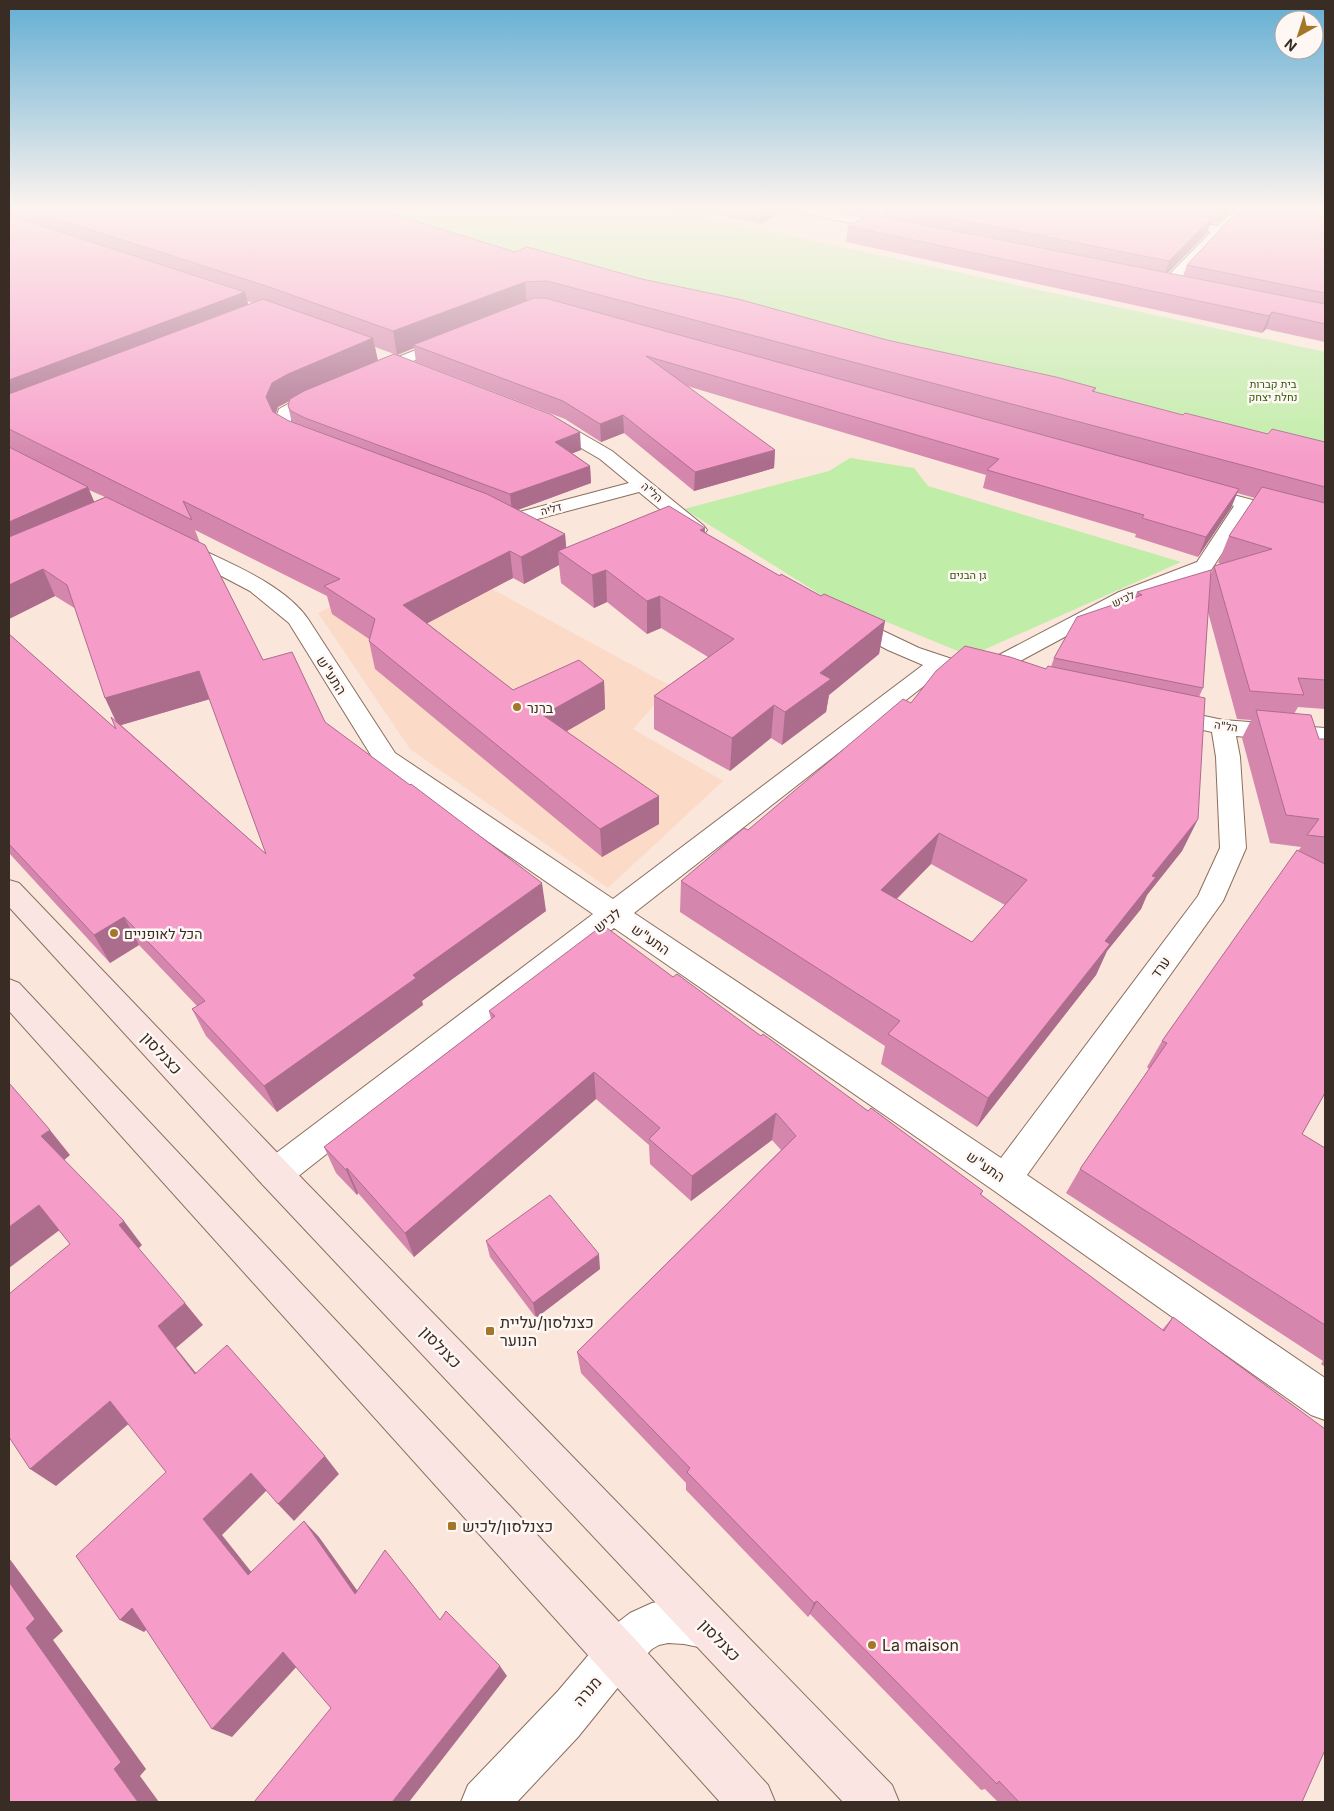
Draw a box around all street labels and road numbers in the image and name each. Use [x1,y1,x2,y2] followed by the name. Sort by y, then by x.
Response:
[638,479,666,505] street label: הל"ה
[539,499,563,519] street label: דליה
[1109,588,1137,610] street label: לכיש
[313,652,351,698] street label: התע"ש
[1213,717,1239,735] street label: הל"ה
[590,904,624,936] street label: לכיש
[629,920,673,958] street label: התע"ש
[1147,953,1173,981] street label: ערד
[137,1028,187,1078] street label: כצנלסון
[964,1147,1008,1185] street label: התע"ש
[416,1322,466,1372] street label: כצנלסון
[695,1615,745,1665] street label: כצנלסון
[569,1672,605,1710] street label: מנרה

